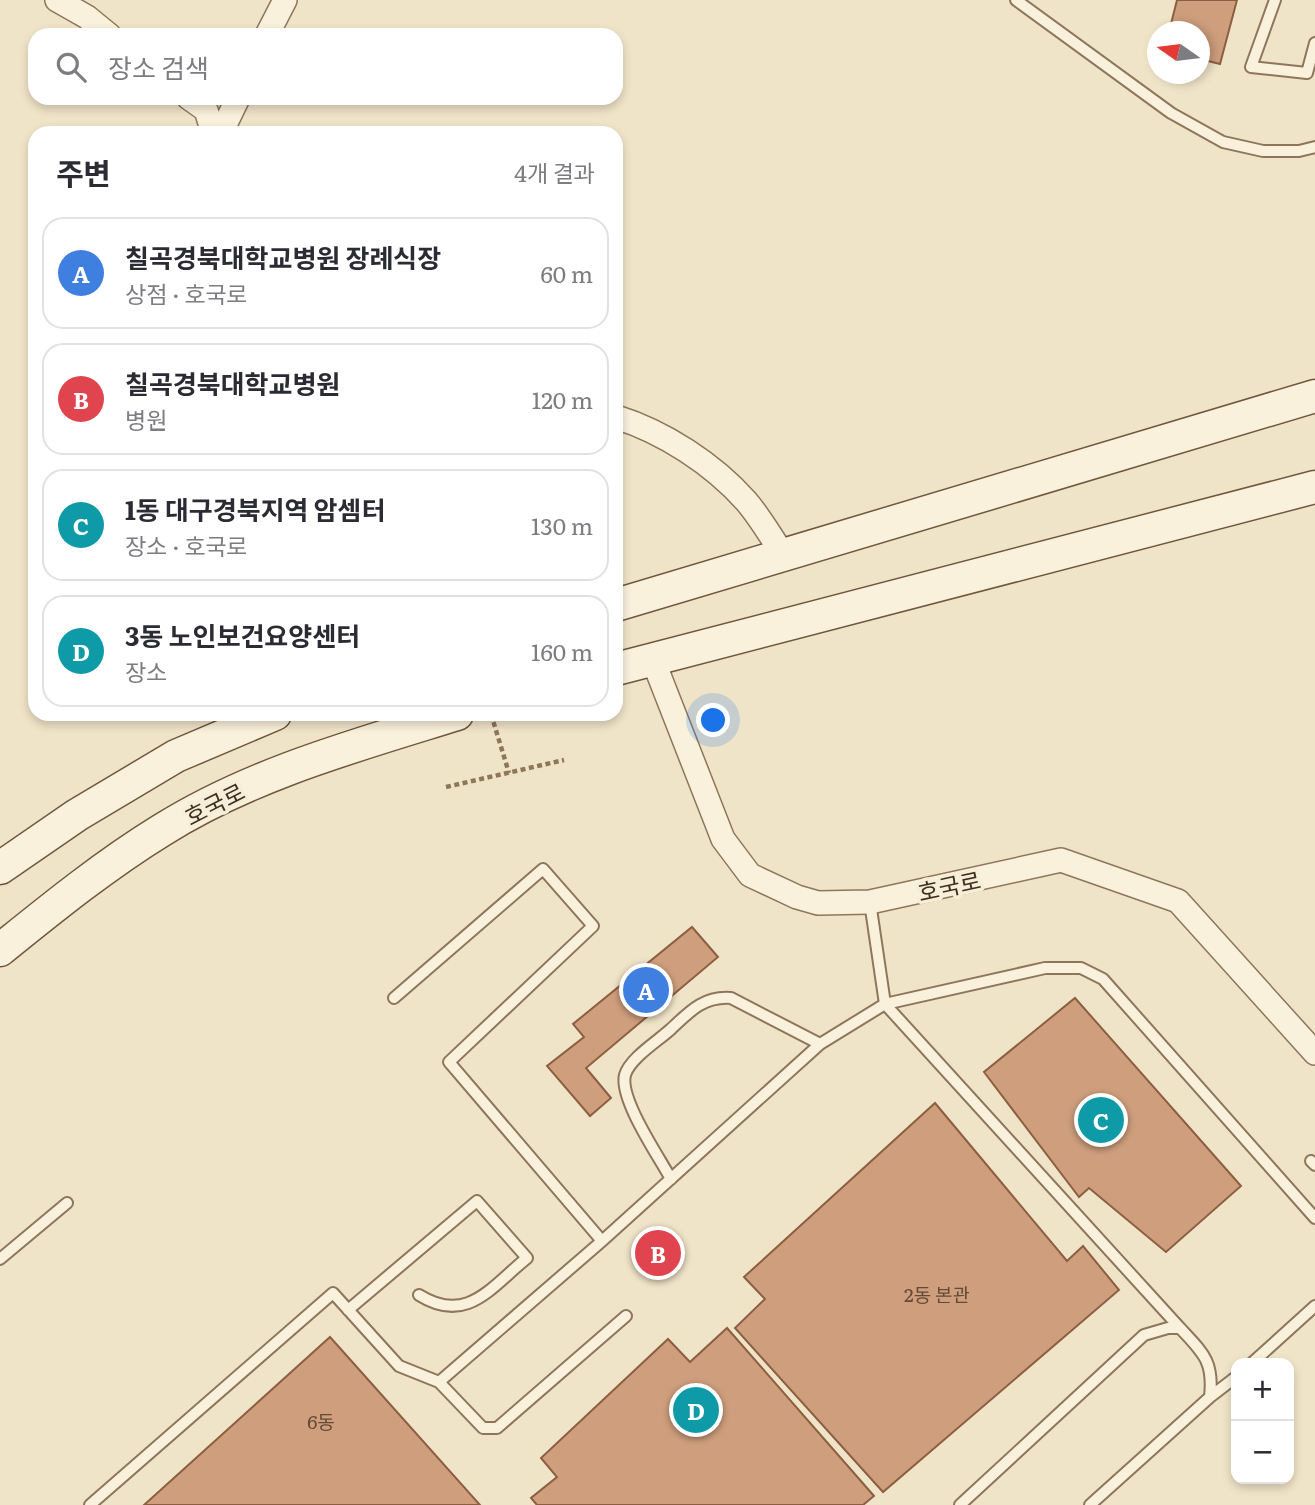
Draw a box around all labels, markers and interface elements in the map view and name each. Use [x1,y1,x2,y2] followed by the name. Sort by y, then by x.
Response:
[1147,21,1210,84] north arrow
[28,28,623,105] search box
[108,47,209,86] text: 장소 검색
[52,48,90,86] icon: search
[56,150,111,194] text: 주변
[514,155,595,189] text: 4개 결과
[125,237,441,276] text: 칠곡경북대학교병원 장례식장
[72,256,90,290] text: A
[540,256,593,290] text: 60 m
[125,276,248,310] text: 상점 · 호국로
[125,363,340,402] text: 칠곡경북대학교병원
[73,382,89,416] text: B
[532,382,593,416] text: 120 m
[125,402,167,436] text: 병원
[125,489,385,528] text: 1동 대구경북지역 암셈터
[73,508,89,542] text: C
[531,508,593,542] text: 130 m
[125,528,248,562] text: 장소 · 호국로
[125,615,360,654] text: 3동 노인보건요양센터
[72,634,90,668] text: D
[531,634,593,668] text: 160 m
[125,654,167,688] text: 장소
[696,703,730,737] your location
[178,773,250,833] street label: 호국로
[914,862,984,908] street label: 호국로
[623,964,669,1016] pin: A
[1078,1094,1124,1146] pin: C
[635,1227,681,1279] pin: B
[904,1280,970,1308] house number: 2동 본관
[1231,1358,1294,1484] map controls
[1231,1358,1294,1421] button: +
[673,1384,719,1436] pin: D
[307,1407,335,1435] house number: 6동
[1231,1421,1294,1484] button: −

